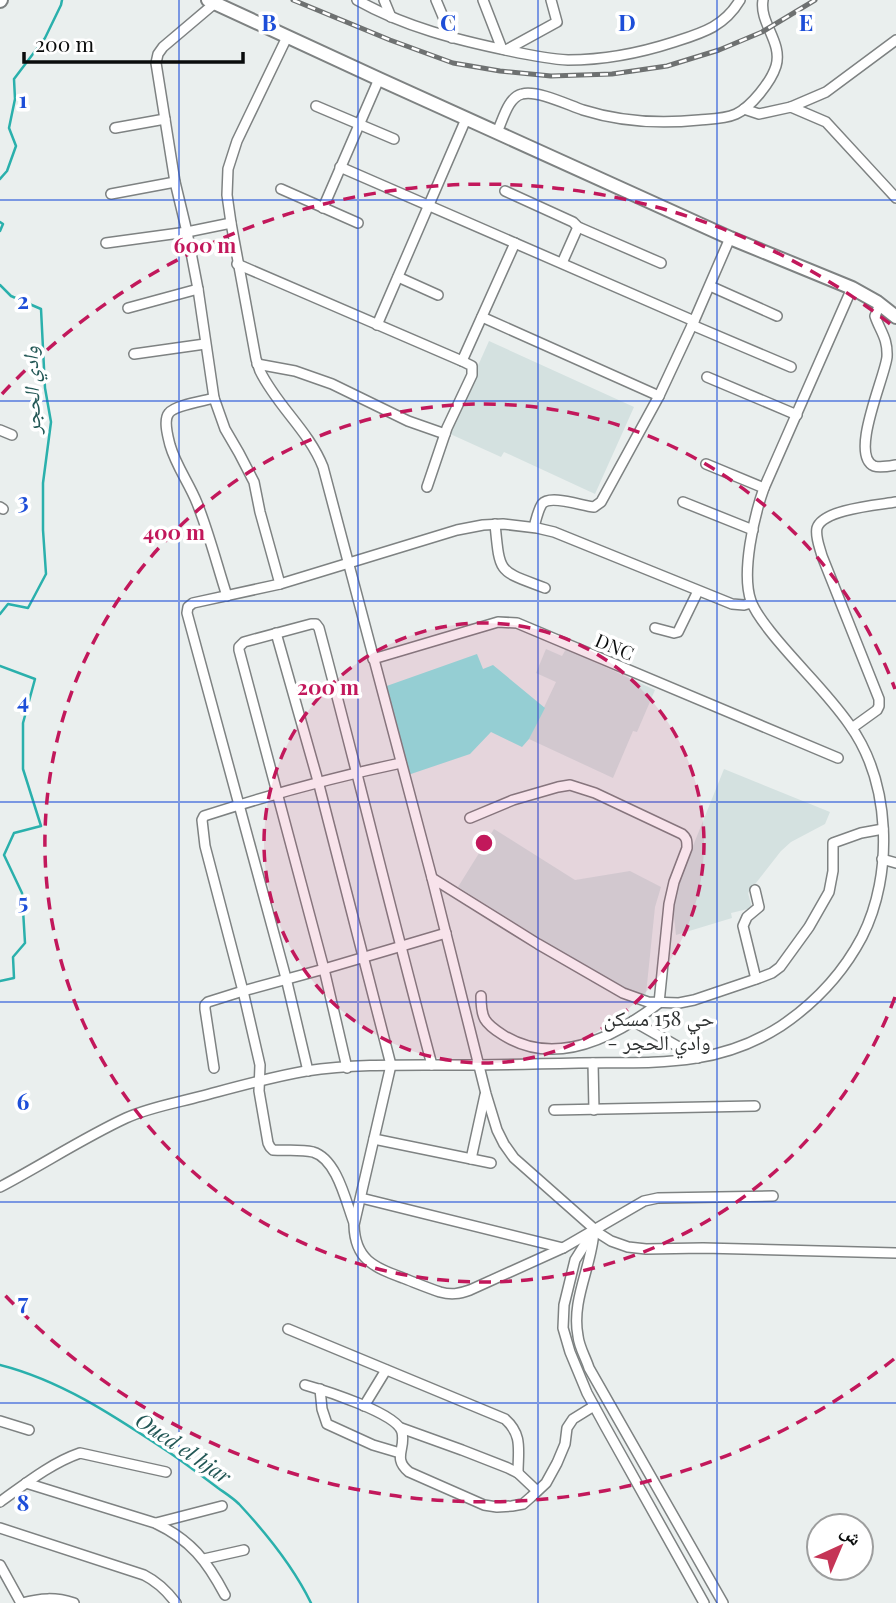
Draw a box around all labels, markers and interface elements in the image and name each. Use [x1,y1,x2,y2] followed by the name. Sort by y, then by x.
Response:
[261,6,277,37] text: B
[440,6,456,37] text: C
[618,6,636,37] text: D
[799,6,813,37] text: E
[24,21,243,65] scale bar
[35,29,94,57] text: 200 m
[19,83,28,114] text: 1
[174,230,236,258] text: 600 m
[17,284,29,315] text: 2
[14,345,50,436] water label: وادي الحجر
[17,484,29,515] text: 3
[143,517,205,545] text: 400 m
[592,626,638,666] street label: DNC
[297,672,359,700] text: 200 m
[17,684,29,715] text: 4
[472,831,496,855] centre of rings
[18,885,28,916] text: 5
[604,1003,714,1059] district label: حي 158 مسكن - وادي الحجر
[17,1085,30,1116] text: 6
[18,1285,29,1316] text: 7
[131,1405,238,1490] water label: Oued el hjar
[17,1486,29,1517] text: 8
[805,1512,875,1582] north arrow
[836,1518,869,1550] text: ش

